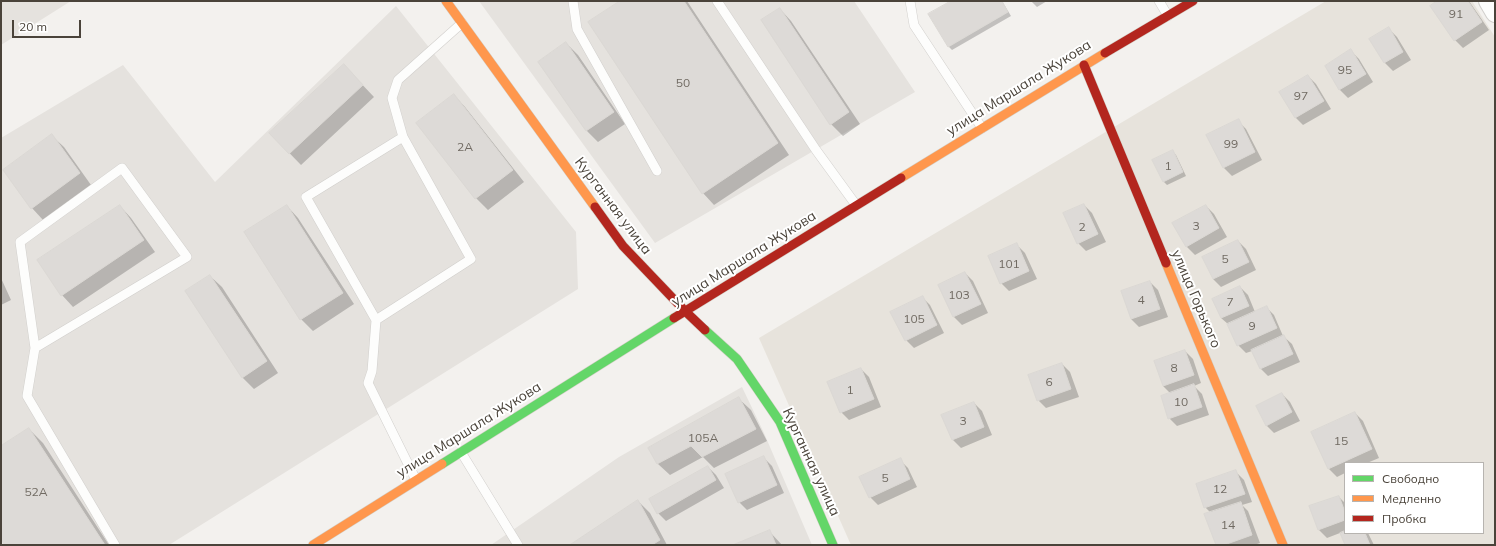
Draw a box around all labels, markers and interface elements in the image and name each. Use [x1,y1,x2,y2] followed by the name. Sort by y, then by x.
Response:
[1449,7,1463,21] house number: 91
[14,12,83,38] scale bar
[19,19,47,34] text: 20 m
[944,37,1094,139] street label: улица Маршала Жукова
[1338,63,1352,77] house number: 95
[676,76,690,90] house number: 50
[1294,89,1308,103] house number: 97
[1224,137,1238,151] house number: 99
[457,140,473,154] house number: 2А
[571,154,655,258] street label: Курганная улица
[1164,159,1172,173] house number: 1
[669,208,819,310] street label: улица Маршала Жукова
[1192,219,1200,233] house number: 3
[1078,220,1086,234] house number: 2
[1168,247,1224,351] street label: улица Горького
[1221,252,1229,266] house number: 5
[998,257,1020,271] house number: 101
[948,288,970,302] house number: 103
[1137,293,1145,307] house number: 4
[1226,295,1234,309] house number: 7
[903,312,925,326] house number: 105
[1248,319,1256,333] house number: 9
[1170,361,1178,375] house number: 8
[1045,375,1053,389] house number: 6
[394,379,544,481] street label: улица Маршала Жукова
[846,383,854,397] house number: 1
[1174,395,1188,409] house number: 10
[779,405,843,519] street label: Курганная улица
[959,414,967,428] house number: 3
[688,431,718,445] house number: 105А
[1334,434,1348,448] house number: 15
[1344,462,1484,534] legend
[881,471,889,485] house number: 5
[1382,471,1439,486] text: Свободно
[1213,482,1227,496] house number: 12
[24,485,48,499] house number: 52А
[1382,491,1441,506] text: Медленно
[1382,511,1426,526] text: Пробка
[1221,518,1235,532] house number: 14

